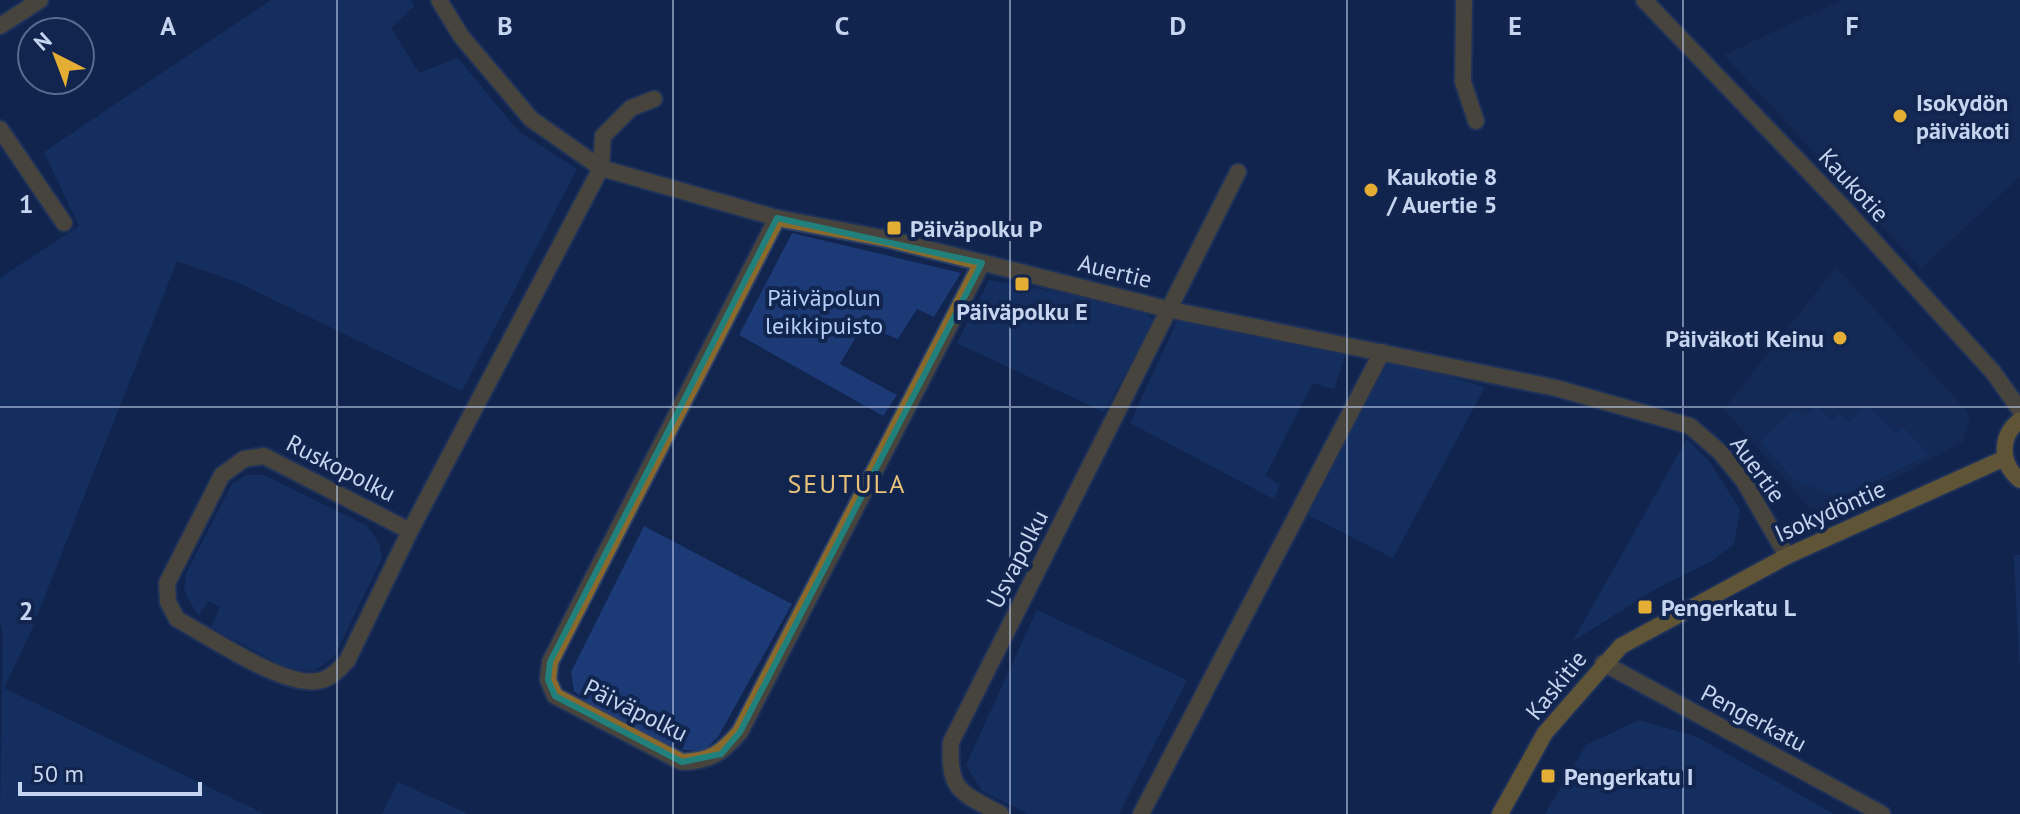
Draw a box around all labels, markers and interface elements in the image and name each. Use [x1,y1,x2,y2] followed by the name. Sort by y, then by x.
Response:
[160,9,176,42] text: A
[497,9,513,42] text: B
[835,9,849,42] text: C
[1170,9,1186,42] text: D
[1508,9,1522,42] text: E
[1845,9,1859,42] text: F
[16,16,96,96] north arrow
[28,26,57,56] text: N
[1916,87,2010,146] place label: Isokydön päiväkoti
[1891,107,1909,125] marker: Isokydön päiväkoti
[1812,142,1896,228] street label: Kaukotie
[1386,161,1497,220] place label: Kaukotie 8 / Auertie 5
[1362,181,1380,199] marker: Kaukotie 8 / Auertie 5
[19,187,33,220] text: 1
[910,213,1043,244] place label: Päiväpolku P
[885,219,903,237] marker: Päiväpolku P
[1075,247,1155,295] street label: Auertie
[1013,275,1031,293] marker: Päiväpolku E
[765,282,883,341] park label: Päiväpolun leikkipuisto
[956,296,1088,327] place label: Päiväpolku E
[1665,323,1824,354] place label: Päiväkoti Keinu
[1831,329,1849,347] marker: Päiväkoti Keinu
[281,427,401,509] street label: Ruskopolku
[1723,430,1793,508] street label: Auertie
[788,467,906,500] district label: SEUTULA
[1770,473,1890,549] street label: Isokydöntie
[979,505,1055,613] street label: Usvapolku
[1661,592,1797,623] place label: Pengerkatu L
[19,594,33,627] text: 2
[1636,598,1654,616] marker: Pengerkatu L
[1519,644,1593,726] street label: Kaskitie
[579,672,693,748] street label: Päiväpolku
[1696,677,1812,759] street label: Pengerkatu
[20,746,200,796] scale bar
[32,758,84,789] text: 50 m
[1564,761,1694,792] place label: Pengerkatu I
[1539,767,1557,785] marker: Pengerkatu I

